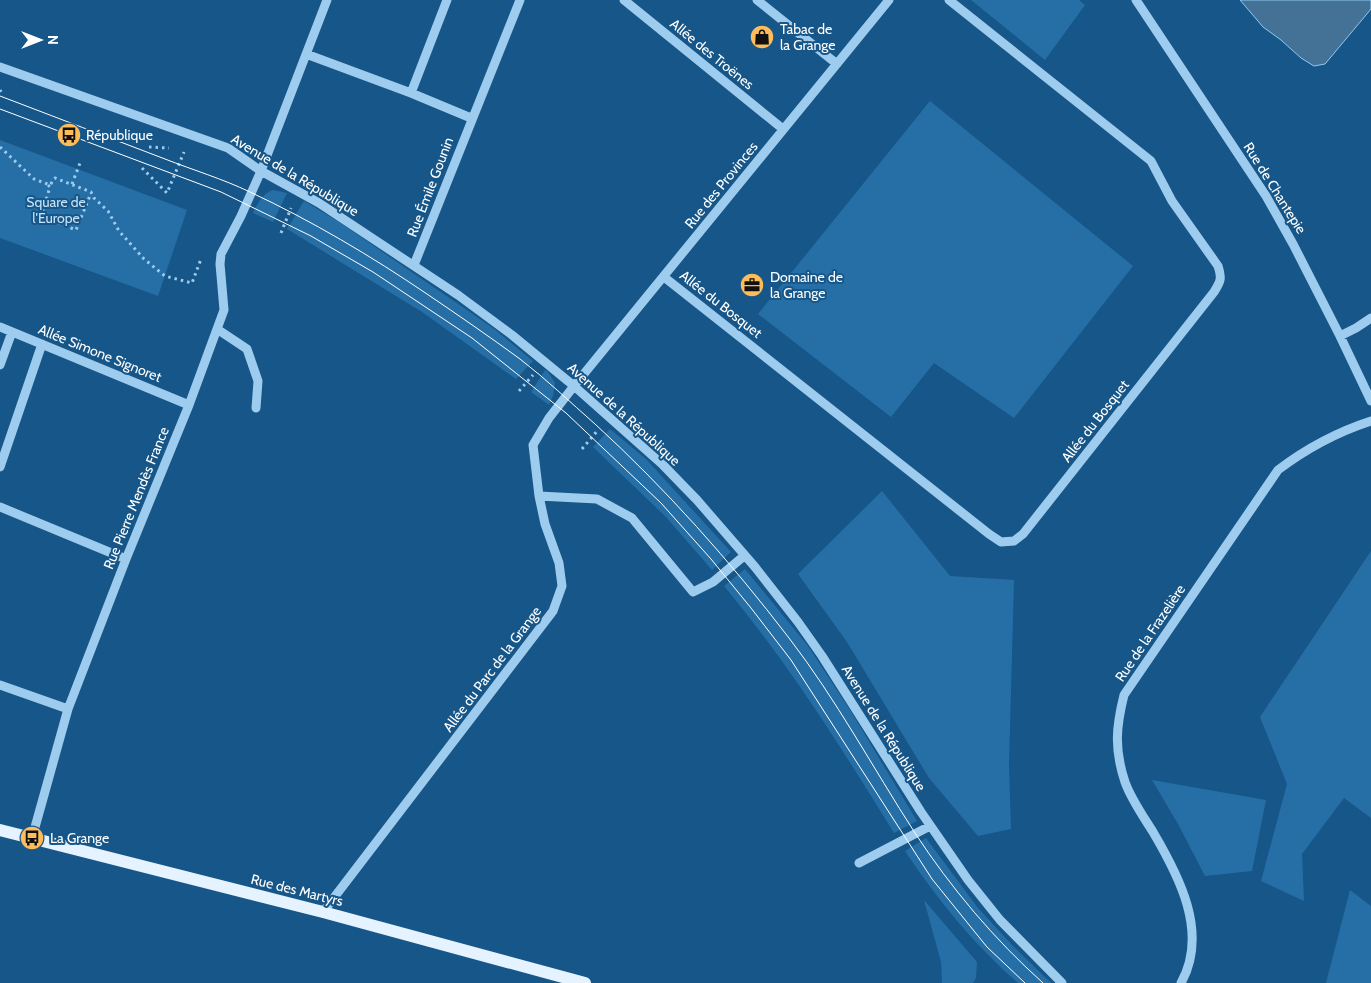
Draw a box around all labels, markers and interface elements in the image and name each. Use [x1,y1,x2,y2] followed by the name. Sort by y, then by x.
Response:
[15,15,65,65] north arrow
[666,15,758,93] street label: Allée des Troënes
[780,20,836,54] place label: Tabac de la Grange
[749,24,775,50] shop icon: Tabac de la Grange
[44,35,62,45] text: N
[56,122,82,148] bus stop icon: République
[86,126,153,144] place label: République
[228,130,362,220] street label: Avenue de la République
[403,134,457,239] street label: Rue Émile Gounin
[681,138,762,232] street label: Rue des Provinces
[1240,139,1310,237] street label: Rue de Chantepie
[26,193,86,227] park label: Square de l'Europe
[676,266,766,342] street label: Allée du Bosquet
[770,268,843,302] place label: Domaine de la Grange
[739,272,765,298] office icon: Domaine de la Grange
[36,320,165,386] street label: Allée Simone Signoret
[564,359,684,469] street label: Avenue de la République
[1057,376,1133,466] street label: Allée du Bosquet
[99,424,173,572] street label: Rue Pierre Mendès France
[1111,581,1189,685] street label: Rue de la Frazelière
[439,603,545,735] street label: Allée du Parc de la Grange
[838,661,930,795] street label: Avenue de la République
[19,825,45,851] bus stop icon: La Grange
[50,829,109,847] place label: La Grange
[249,870,345,910] street label: Rue des Martyrs

